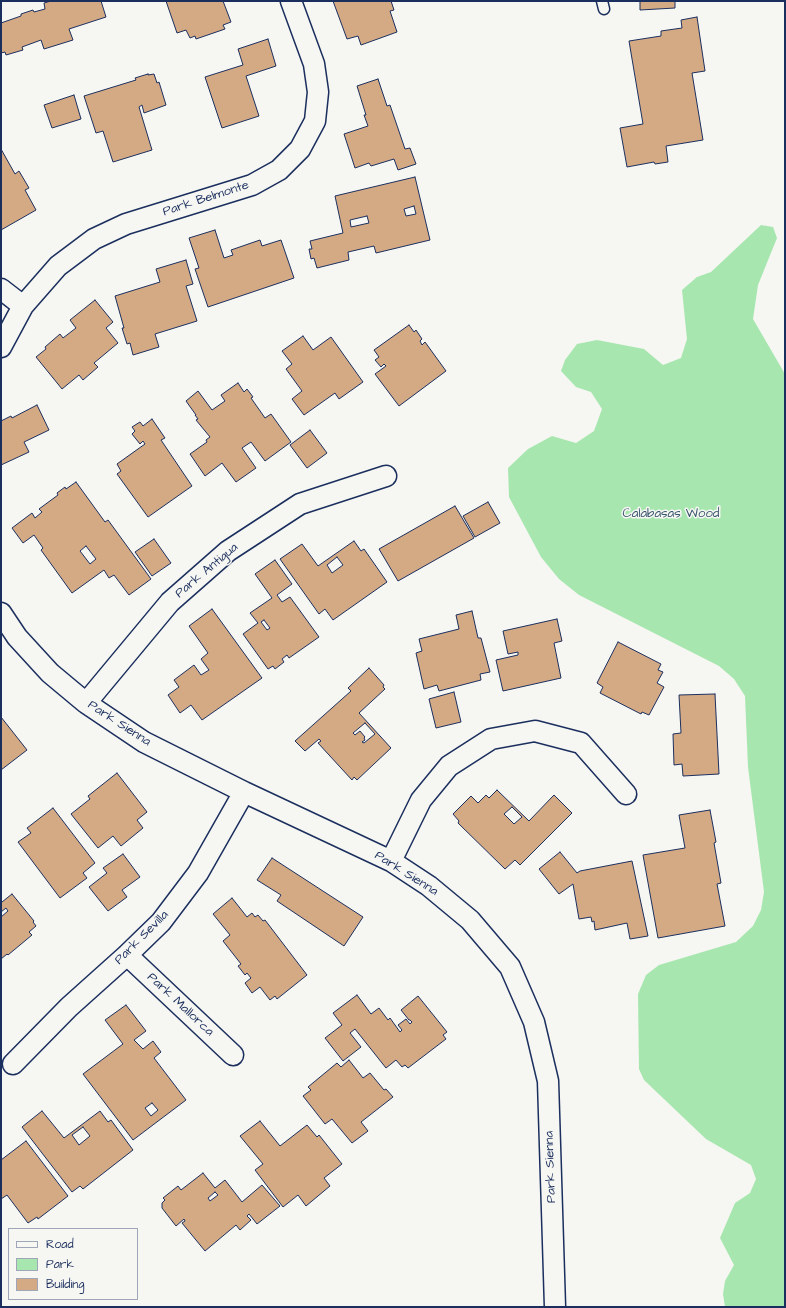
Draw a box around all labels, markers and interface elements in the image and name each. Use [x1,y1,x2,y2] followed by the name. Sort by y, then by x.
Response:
[161,178,251,220] street label: Park Belmonte
[623,506,719,522] park label: Calabasas Wood
[172,540,242,602] street label: Park Antigua
[84,698,154,750] street label: Park Sienna
[371,848,441,900] street label: Park Sienna
[112,908,172,968] street label: Park Sevilla
[143,970,217,1040] street label: Park Mallorca
[542,1131,560,1203] street label: Park Sienna
[8,1228,138,1300] legend
[46,1236,74,1253] text: Road
[46,1256,74,1273] text: Park
[46,1276,84,1293] text: Building

